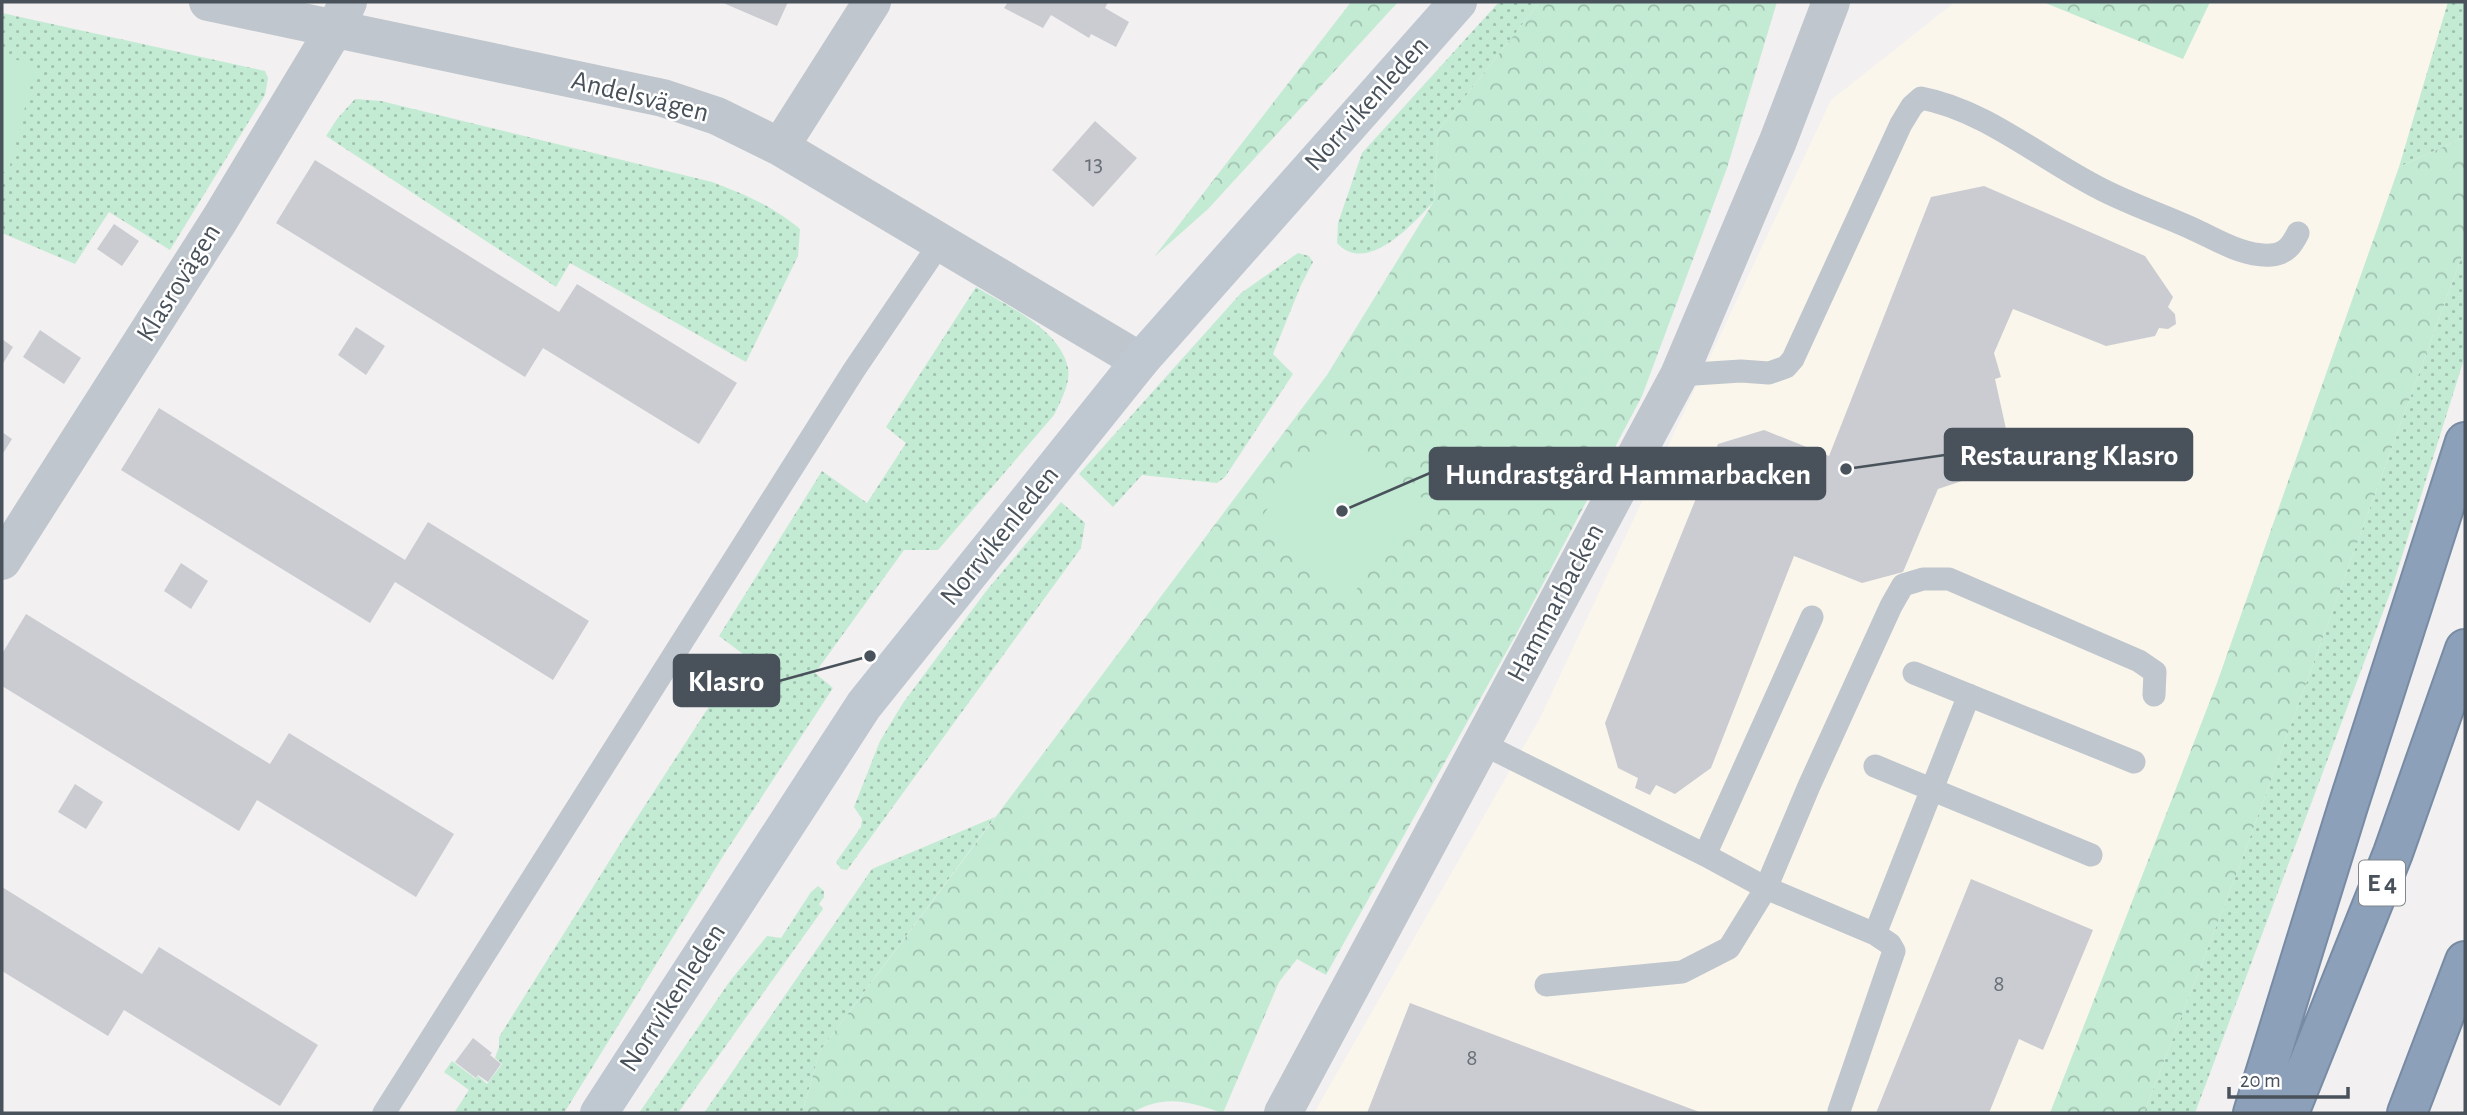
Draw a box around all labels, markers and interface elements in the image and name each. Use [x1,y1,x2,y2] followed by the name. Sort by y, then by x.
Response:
[1300,31,1434,177] street label: Norrvikenleden
[569,66,711,128] street label: Andelsvägen
[1085,152,1103,176] house number: 13
[132,219,226,347] street label: Klasrovägen
[1945,429,2192,480] callout: Restaurang Klasro
[1960,441,2178,471] text: Restaurang Klasro
[1430,448,1825,499] callout: Hundrastgård Hammarbacken
[1445,460,1811,490] text: Hundrastgård Hammarbacken
[935,461,1065,611] street label: Norrvikenleden
[1502,519,1610,687] street label: Hammarbacken
[674,655,779,706] callout: Klasro
[688,667,764,697] text: Klasro
[2359,860,2405,906] road number: E 4
[615,919,731,1077] street label: Norrvikenleden
[1993,972,2005,996] house number: 8
[1466,1046,1478,1070] house number: 8
[2229,1056,2348,1100] scale bar
[2240,1070,2281,1091] text: 20 m

